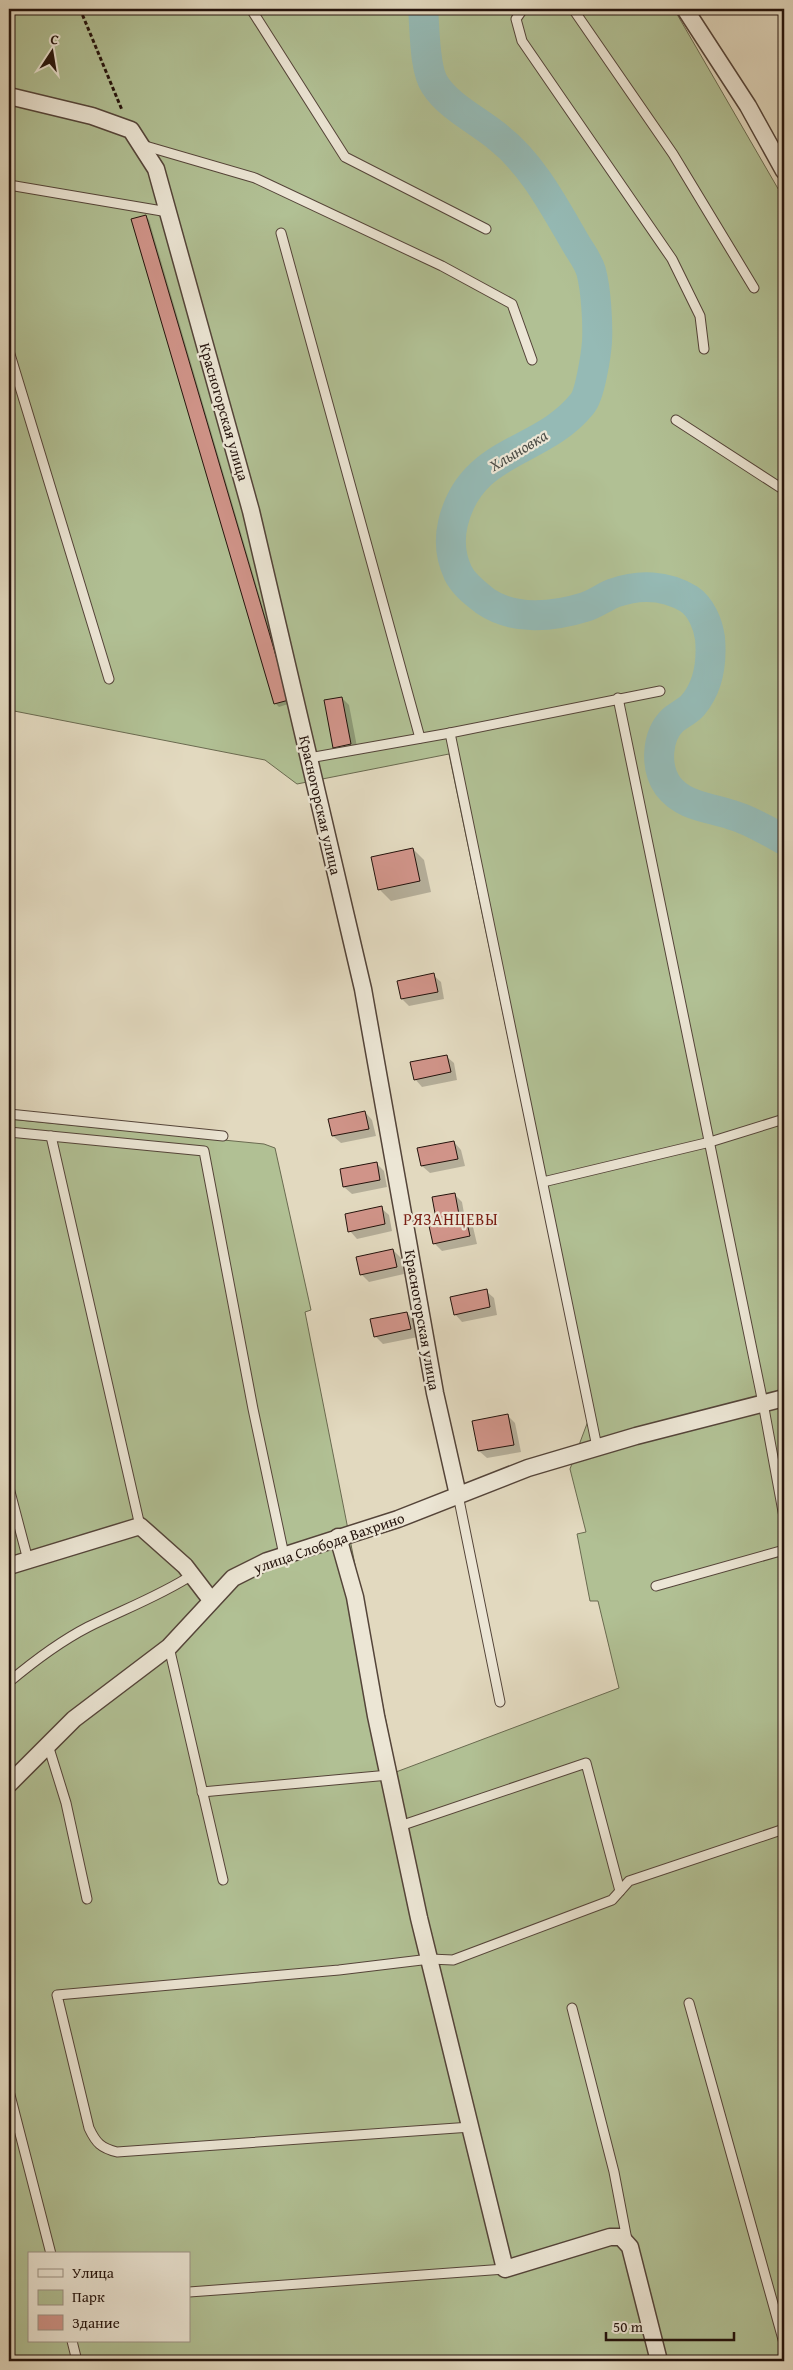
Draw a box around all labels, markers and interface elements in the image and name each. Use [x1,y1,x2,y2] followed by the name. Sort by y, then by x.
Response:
[28,28,78,78] north arrow
[49,29,61,50] text: С
[195,340,254,484] street label: Красногорская улица
[483,423,552,477] water label: Хлыновка
[294,733,347,878] street label: Красногорская улица
[403,1207,499,1231] district label: РЯЗАНЦЕВЫ
[400,1248,445,1393] street label: Красногорская улица
[250,1507,407,1579] street label: улица Слобода Вахрино
[28,2252,190,2342] legend
[72,2262,115,2283] text: Улица
[72,2286,105,2307] text: Парк
[606,2310,733,2342] scale bar
[72,2312,120,2333] text: Здание
[613,2316,644,2337] text: 50 m

